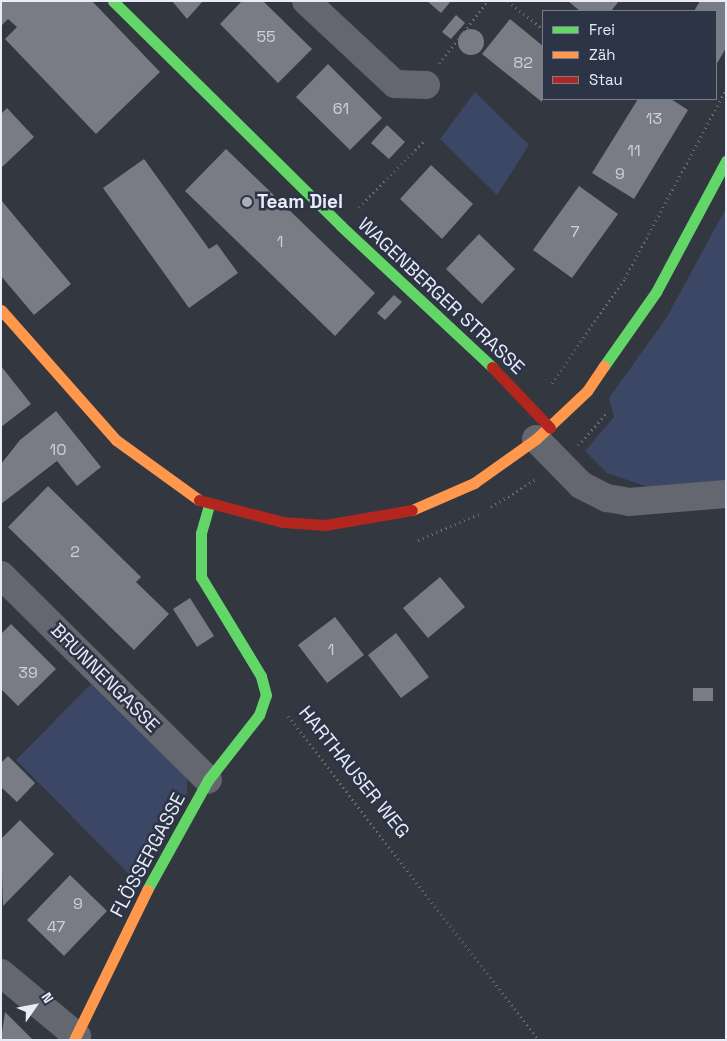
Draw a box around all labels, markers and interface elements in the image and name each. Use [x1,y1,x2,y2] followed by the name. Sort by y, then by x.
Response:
[542,10,717,100] legend
[589,20,615,39] text: Frei
[256,27,276,47] house number: 55
[589,45,615,64] text: Zäh
[513,53,533,73] house number: 82
[589,70,623,89] text: Stau
[333,99,349,119] house number: 61
[646,109,662,129] house number: 13
[627,141,641,161] house number: 11
[615,164,625,184] house number: 9
[257,191,343,213] place label: Team Diel
[241,196,253,208] marker: Team Diel
[353,213,529,379] street label: WAGENBERGER STRASSE
[570,222,580,242] house number: 7
[277,232,283,252] house number: 1
[50,440,66,460] house number: 10
[70,542,80,562] house number: 2
[46,619,164,737] street label: BRUNNENGASSE
[328,640,334,660] house number: 1
[18,663,38,683] house number: 39
[294,701,414,843] street label: HARTHAUSER WEG
[106,789,190,921] street label: FLÖSSERGASSE
[73,894,83,914] house number: 9
[47,917,65,937] house number: 47
[10,981,60,1031] north arrow
[37,989,58,1007] text: N

